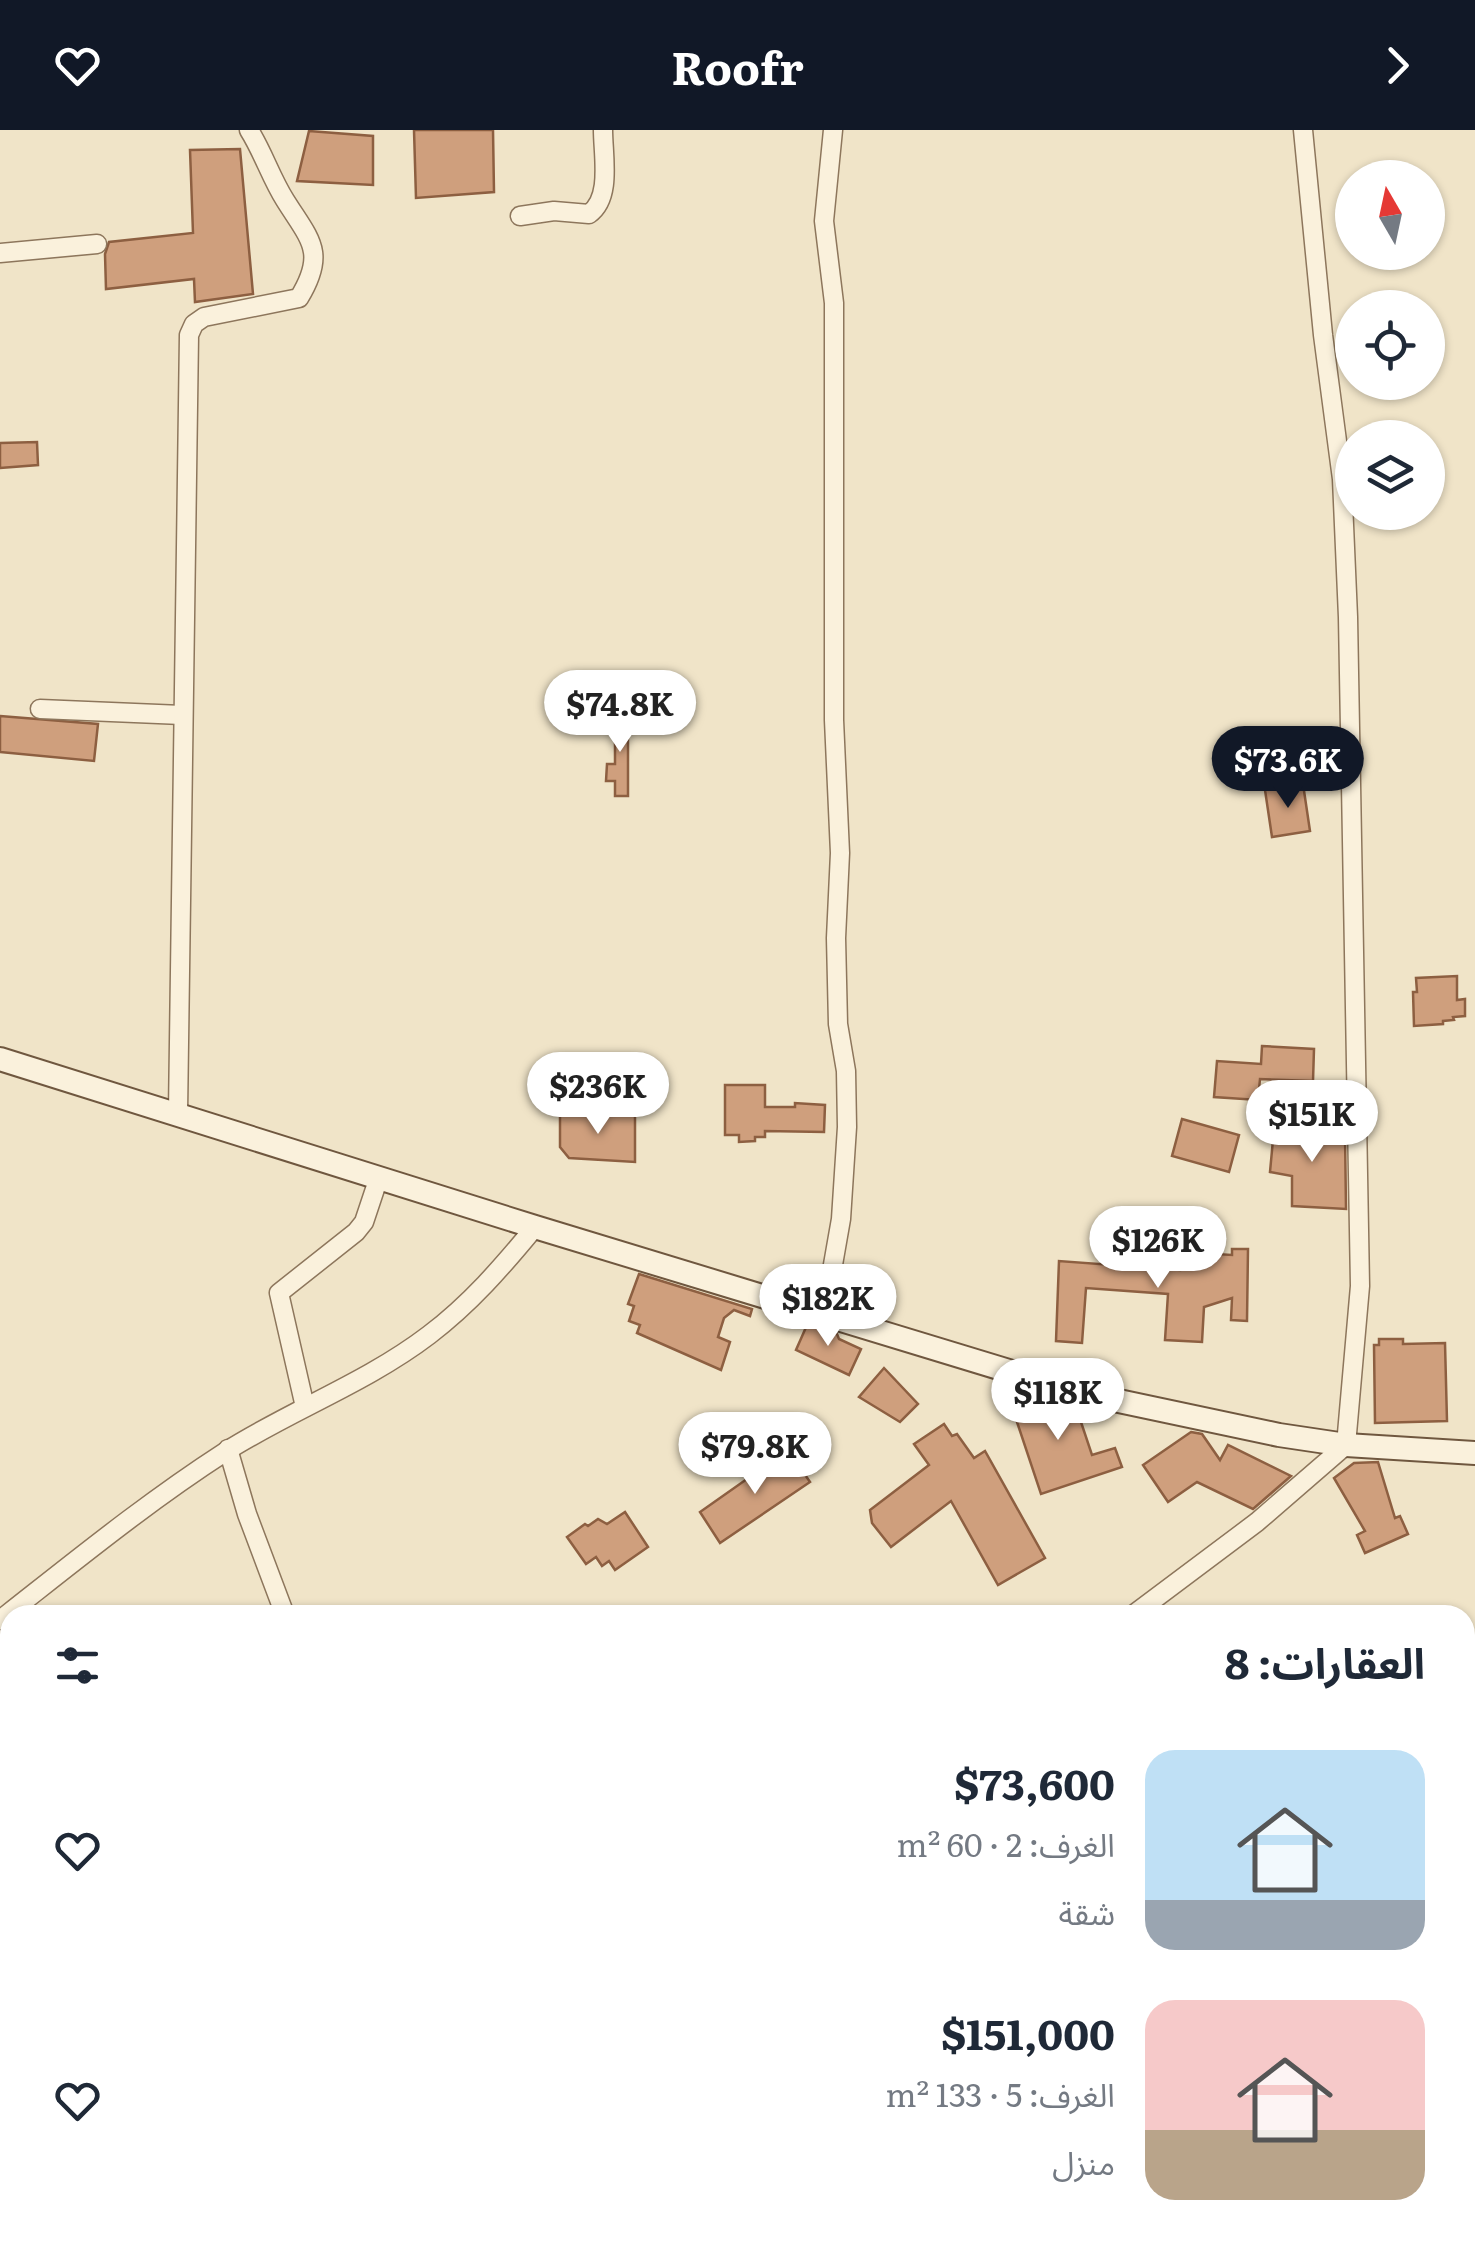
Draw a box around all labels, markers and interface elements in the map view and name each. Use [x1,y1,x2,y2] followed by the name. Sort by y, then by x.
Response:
[671,32,804,99] text: Roofr
[50,38,105,93] icon: heart
[1370,38,1425,93] icon: forward
[1335,160,1445,270] north arrow
[1335,160,1445,530] map controls
[1335,290,1445,400] button: locate
[1335,420,1445,530] button: layers
[539,670,701,755] pin: $74.8K
[566,678,674,726] text: $74.8K
[1207,726,1369,811] pin: $73.6K
[1234,734,1342,782] text: $73.6K
[528,1052,668,1137] pin: $236K
[549,1060,647,1108] text: $236K
[1242,1080,1382,1165] pin: $151K
[1268,1088,1356,1136] text: $151K
[1088,1206,1228,1291] pin: $126K
[1111,1214,1205,1262] text: $126K
[758,1264,898,1349] pin: $182K
[781,1272,875,1320] text: $182K
[988,1358,1128,1443] pin: $118K
[1013,1366,1103,1414] text: $118K
[674,1412,836,1497] pin: $79.8K
[701,1420,810,1468] text: $79.8K
[1225,1630,1425,1692] text: العقارات: 8
[50,1638,105,1693] icon: filters
[954,1751,1115,1813] text: $73,600
[1225,1790,1345,1910] icon: home
[897,1819,1115,1867] text: الغرف: 2 · 60 m²
[50,1823,105,1878] icon: heart
[1059,1887,1115,1935] text: شقة
[941,2001,1115,2063] text: $151,000
[1225,2040,1345,2160] icon: home
[886,2069,1115,2117] text: الغرف: 5 · 133 m²
[50,2073,105,2128] icon: heart
[1052,2137,1115,2185] text: منزل

